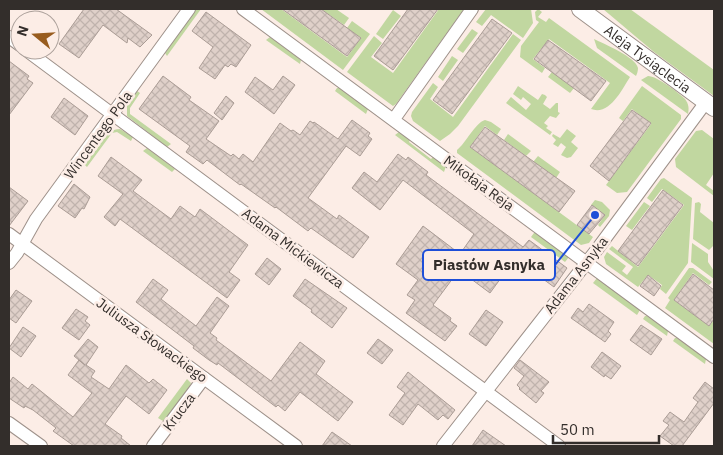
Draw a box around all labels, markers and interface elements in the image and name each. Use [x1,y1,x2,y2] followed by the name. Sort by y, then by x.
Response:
[10,10,60,60] north arrow
[601,21,695,97] street label: Aleja Tysiąclecia
[13,23,33,39] text: N
[60,87,136,183] street label: Wincentego Pola
[440,151,518,215] street label: Mikołaja Reja
[238,204,348,293] street label: Adama Mickiewicza
[540,232,612,317] street label: Adama Asnyka
[423,250,555,280] callout: Piastów Asnyka
[433,255,546,274] text: Piastów Asnyka
[93,294,211,386] street label: Juliusza Słowackiego
[159,389,199,435] street label: Krucza
[553,412,659,444] scale bar
[560,420,595,439] text: 50 m

